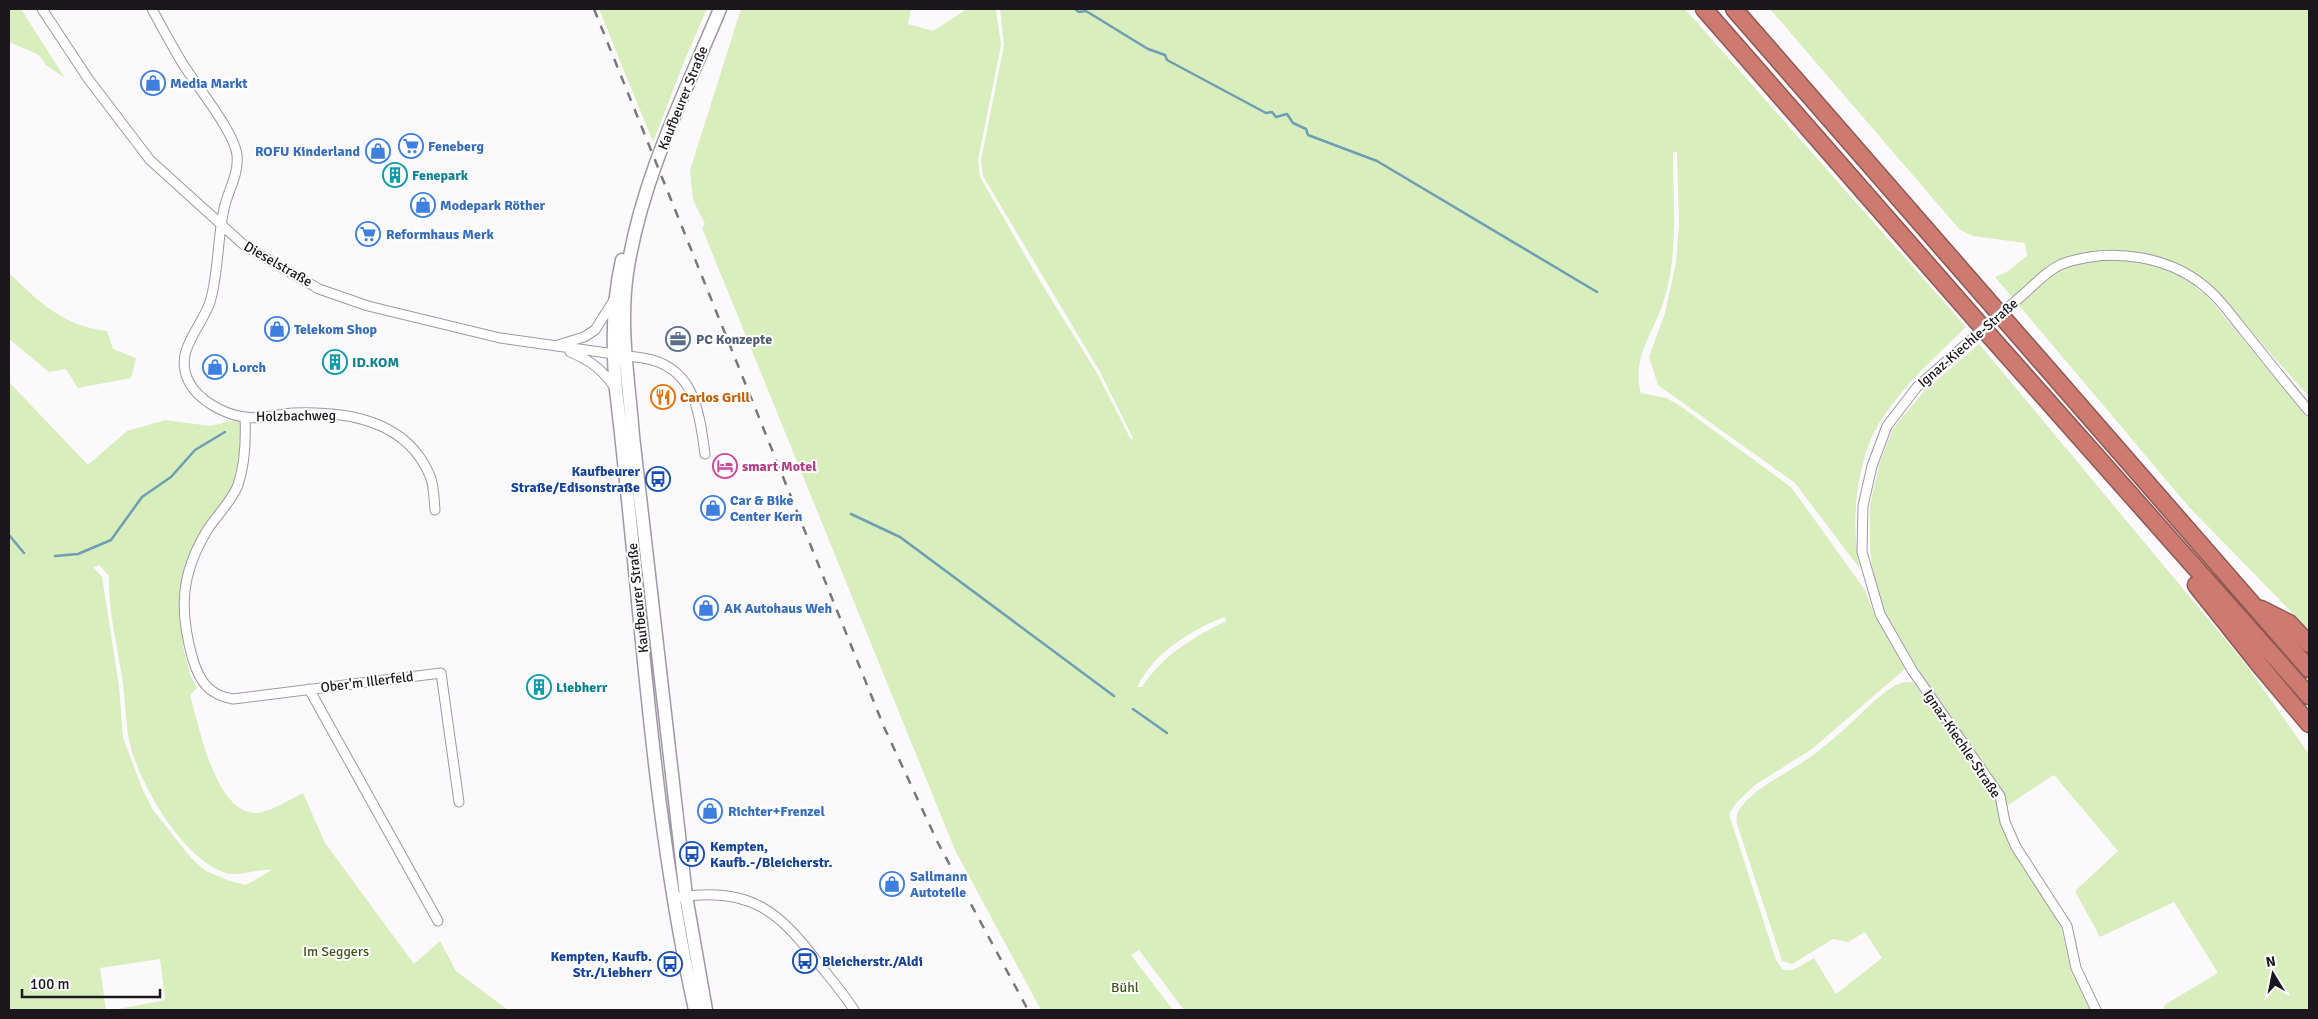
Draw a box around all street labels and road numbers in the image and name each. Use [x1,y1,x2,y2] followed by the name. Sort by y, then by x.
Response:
[654,44,712,152] street label: Kaufbeurer Straße
[241,238,315,290] street label: Dieselstraße
[1914,295,2022,391] street label: Ignaz-Kiechle-Straße
[256,407,336,425] street label: Holzbachweg
[624,542,652,654] street label: Kaufbeurer Straße
[320,668,414,696] street label: Ober'm Illerfeld
[1919,687,2005,801] street label: Ignaz-Kiechle-Straße

